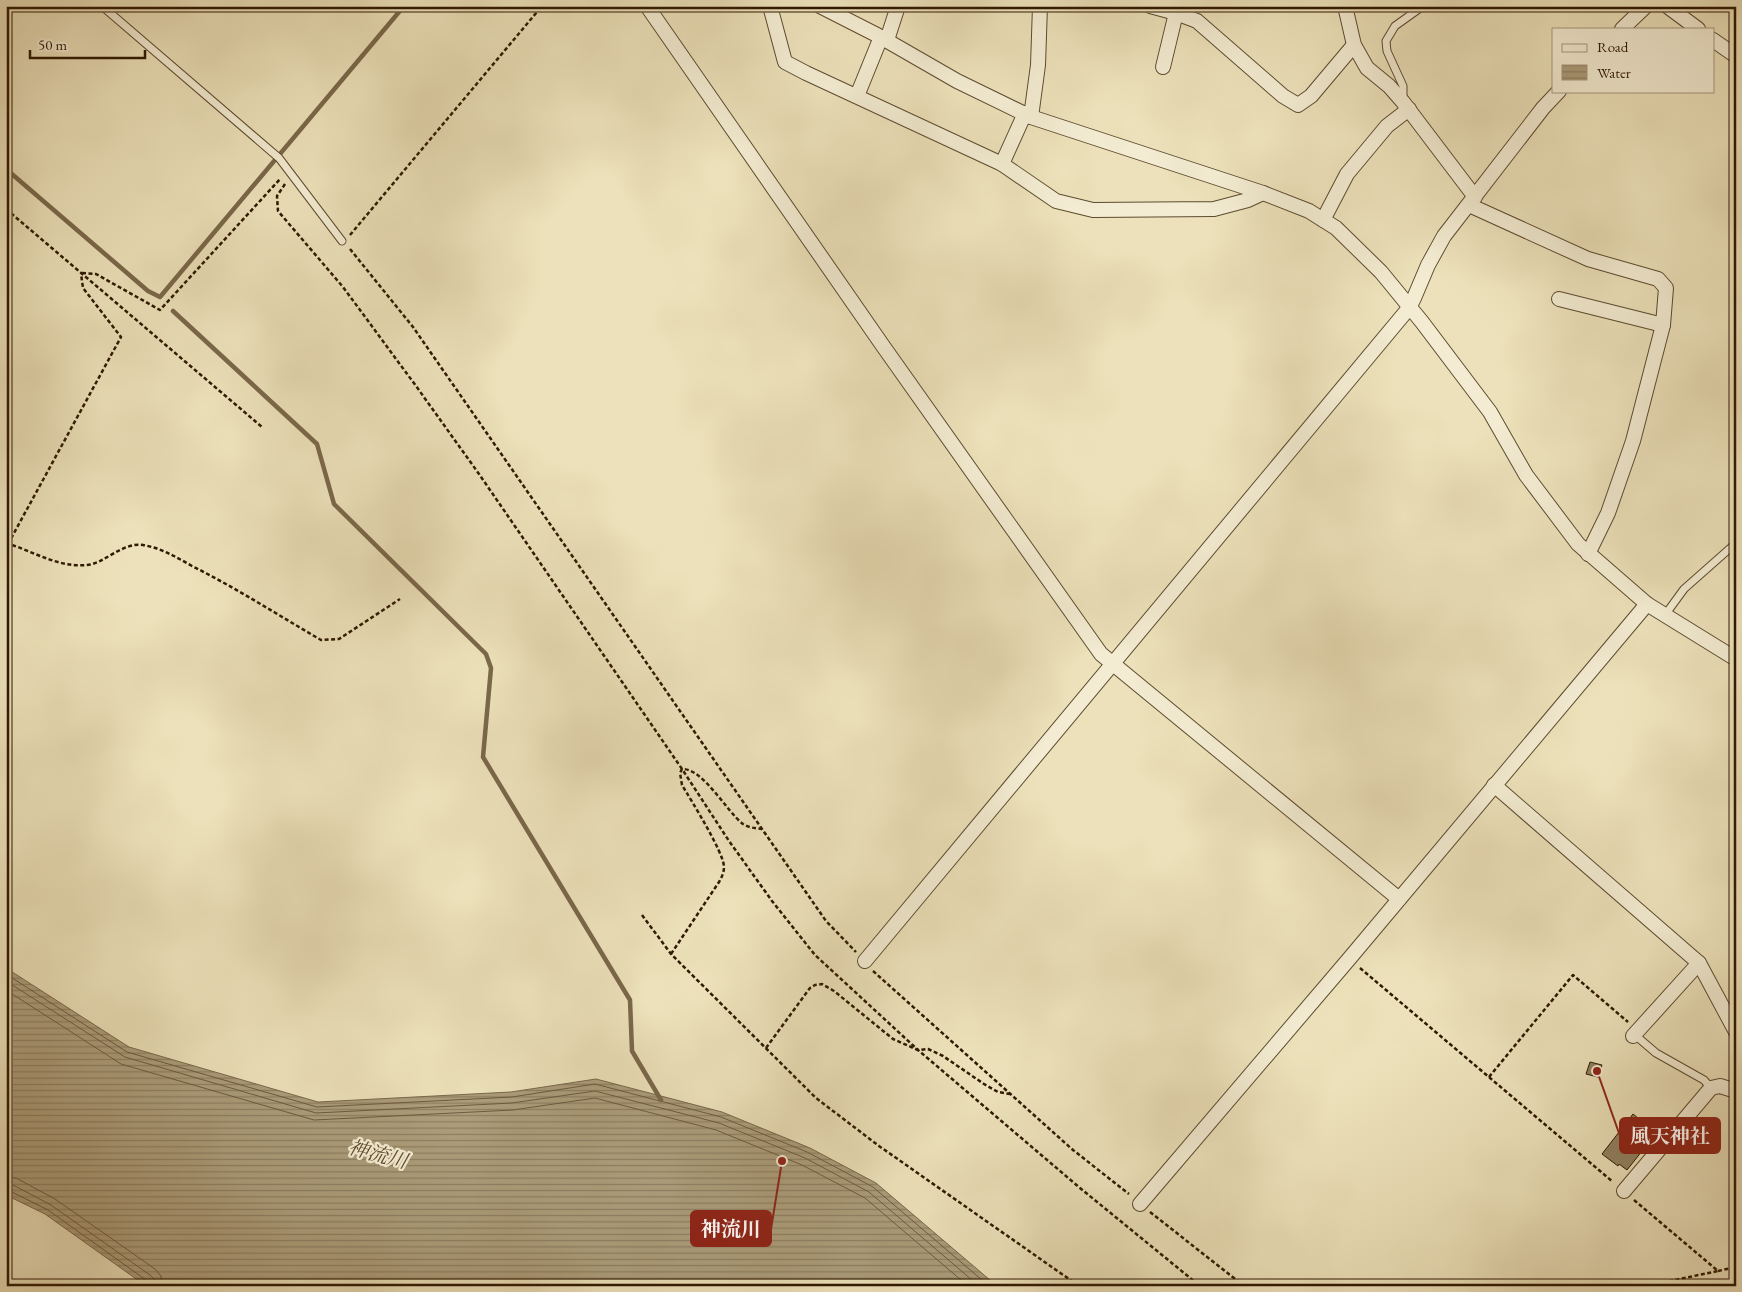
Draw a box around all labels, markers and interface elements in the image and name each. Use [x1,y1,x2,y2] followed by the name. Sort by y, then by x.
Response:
[30,28,145,60] scale bar
[1552,28,1714,92] legend
[38,35,67,54] text: 50 m
[1597,37,1629,56] text: Road
[1597,63,1631,82] text: Water
[1620,1118,1720,1153] callout: 風天神社
[1630,1123,1710,1149] text: 風天神社
[346,1134,412,1175] water label: 神流川
[691,1211,771,1246] callout: 神流川
[701,1216,761,1242] text: 神流川

